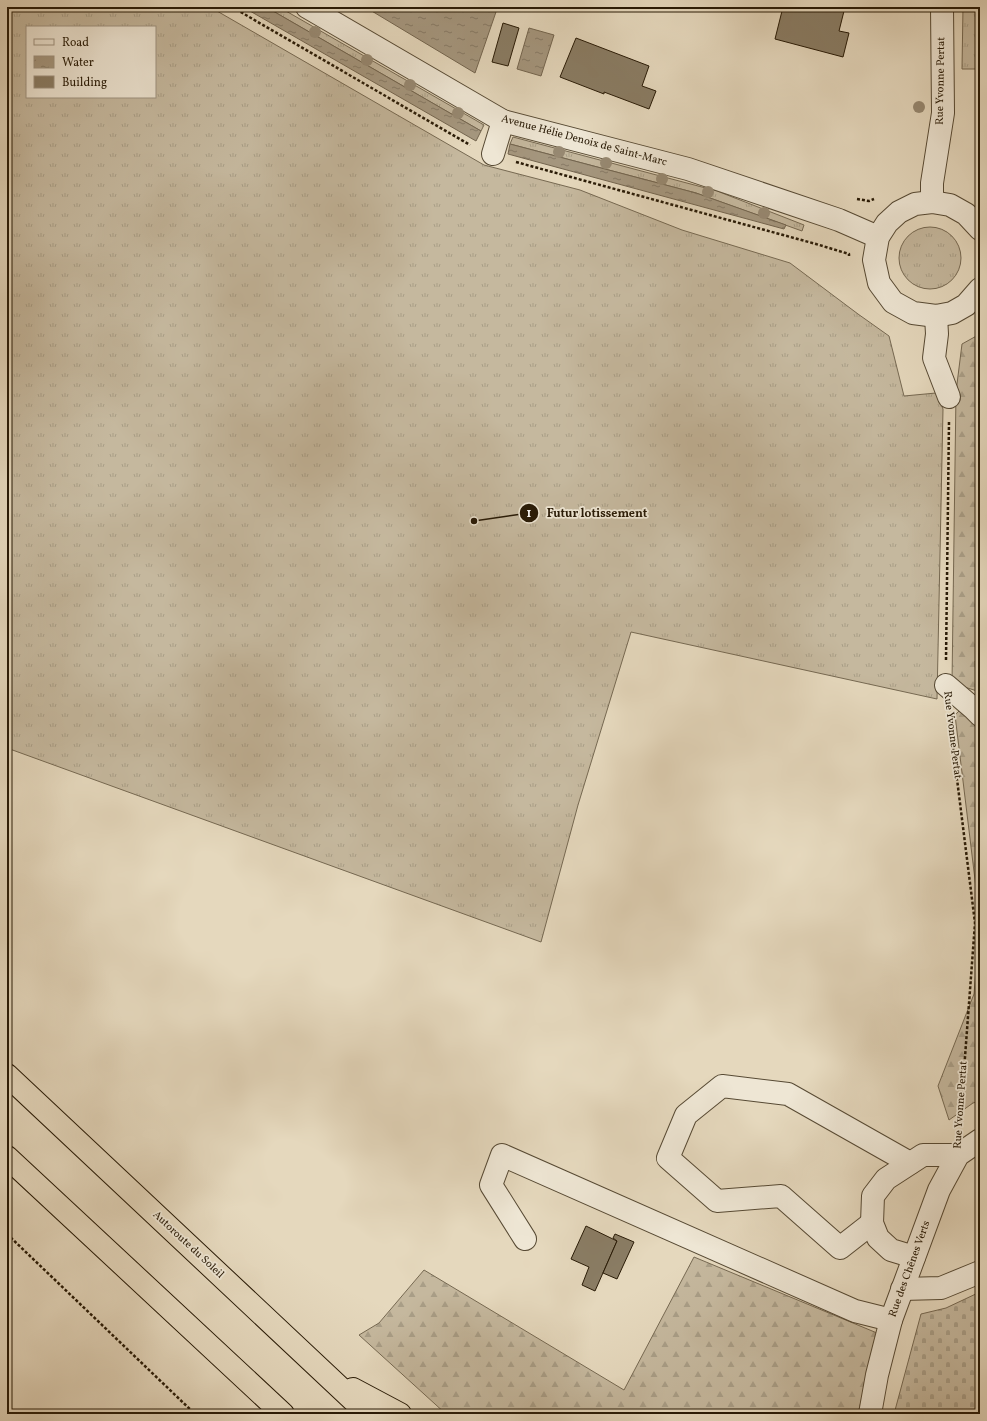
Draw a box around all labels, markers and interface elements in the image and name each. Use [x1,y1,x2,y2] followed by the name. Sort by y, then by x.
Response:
[26,26,156,98] legend
[62,35,89,51] text: Road
[933,37,949,125] street label: Rue Yvonne Pertat
[62,55,94,71] text: Water
[62,75,107,91] text: Building
[500,112,669,170] street label: Avenue Hélie Denoix de Saint-Marc
[519,501,656,525] callout: Futur lotissement
[527,506,532,522] text: 1
[547,506,648,522] text: Futur lotissement
[939,690,965,780] street label: Rue Yvonne Pertat
[950,1060,972,1149] street label: Rue Yvonne Pertat
[149,1208,227,1282] street label: Autoroute du Soleil
[886,1218,935,1319] street label: Rue des Chênes Verts

